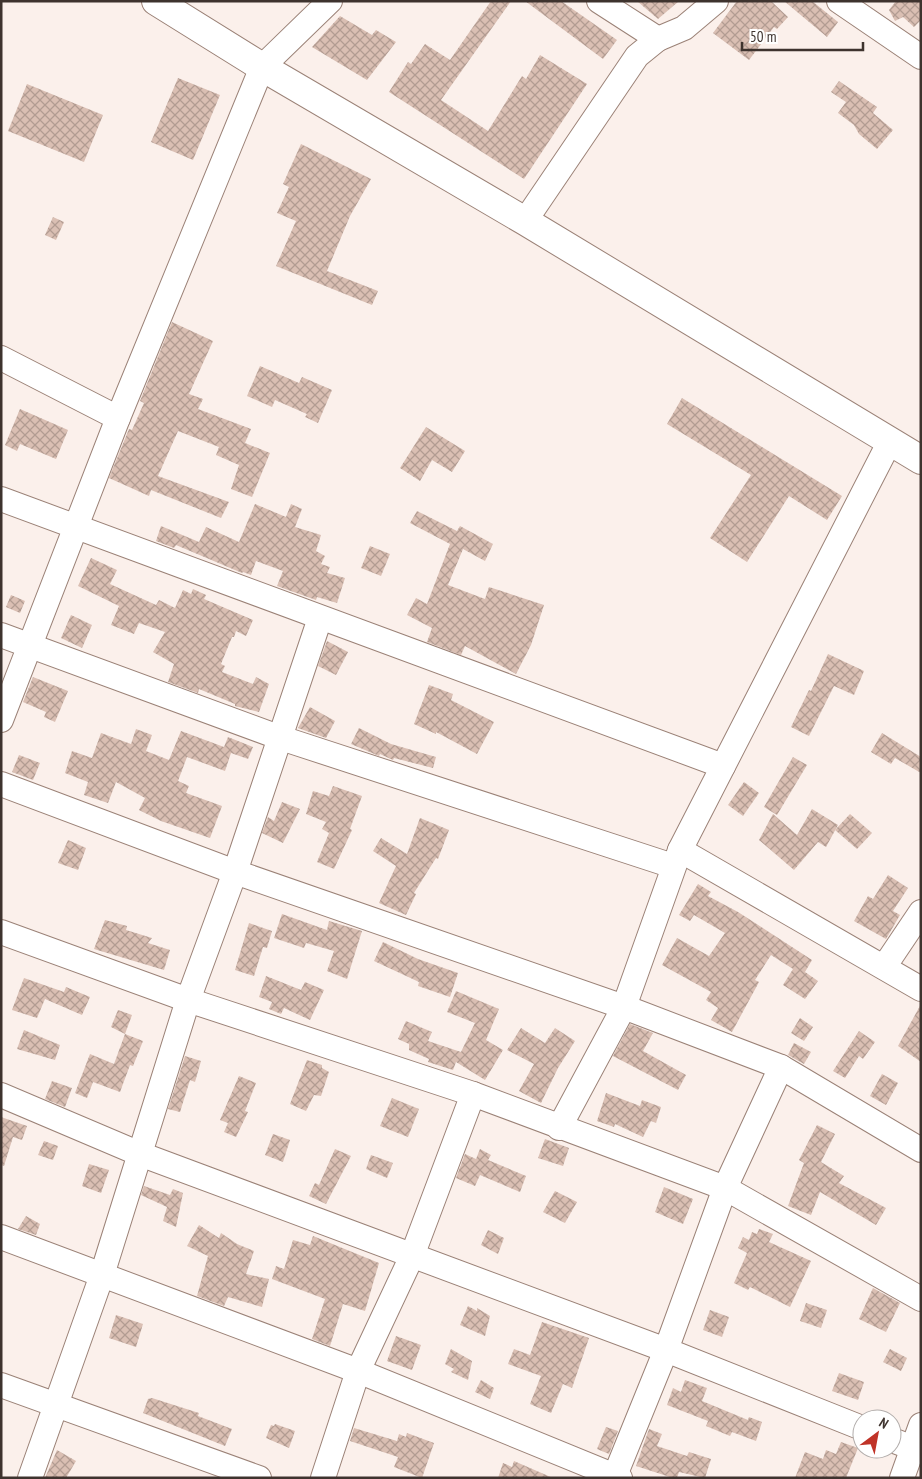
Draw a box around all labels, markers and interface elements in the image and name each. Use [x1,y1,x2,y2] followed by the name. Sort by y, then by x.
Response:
[742,20,863,52] scale bar
[750,27,776,46] text: 50 m
[852,1409,902,1459] north arrow
[876,1413,892,1433] text: N

